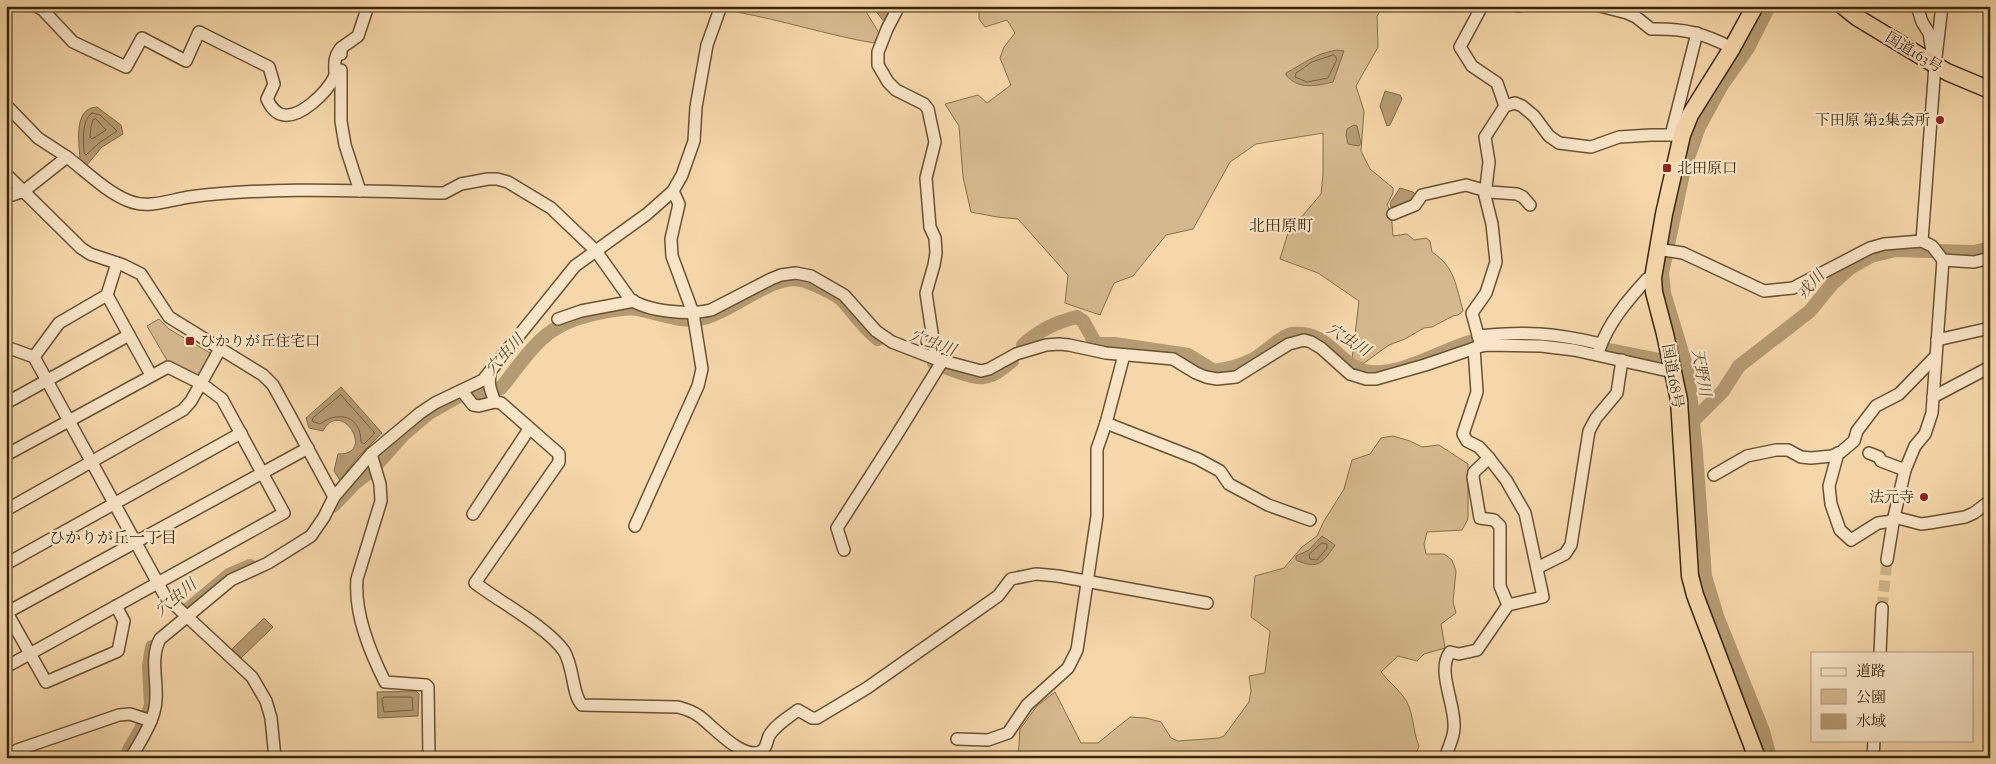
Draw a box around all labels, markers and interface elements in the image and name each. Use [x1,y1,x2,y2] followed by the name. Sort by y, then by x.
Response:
[1881,28,1946,79] street label: 国道163号
[1815,111,1930,132] place label: 下田原 第2集会所
[1934,114,1946,126] marker: 下田原 第2集会所
[1677,159,1737,180] place label: 北田原口
[1661,162,1673,174] marker: 北田原口
[1249,216,1313,239] district label: 北田原町
[1793,265,1832,305] water label: 戎川
[1321,319,1376,365] water label: 穴虫川
[906,325,961,364] water label: 穴虫川
[481,329,532,381] water label: 穴虫川
[200,332,320,353] place label: ひかりが丘住宅口
[184,335,196,347] marker: ひかりが丘住宅口
[1656,342,1688,410] street label: 国道168号
[1684,347,1715,400] water label: 天野川
[1869,488,1914,509] place label: 法元寺
[1918,491,1930,503] marker: 法元寺
[49,528,177,551] district label: ひかりが丘一丁目
[151,573,204,623] water label: 穴虫川
[1811,652,1974,742] legend
[1856,662,1886,683] text: 道路
[1856,688,1886,709] text: 公園
[1856,712,1886,733] text: 水域

